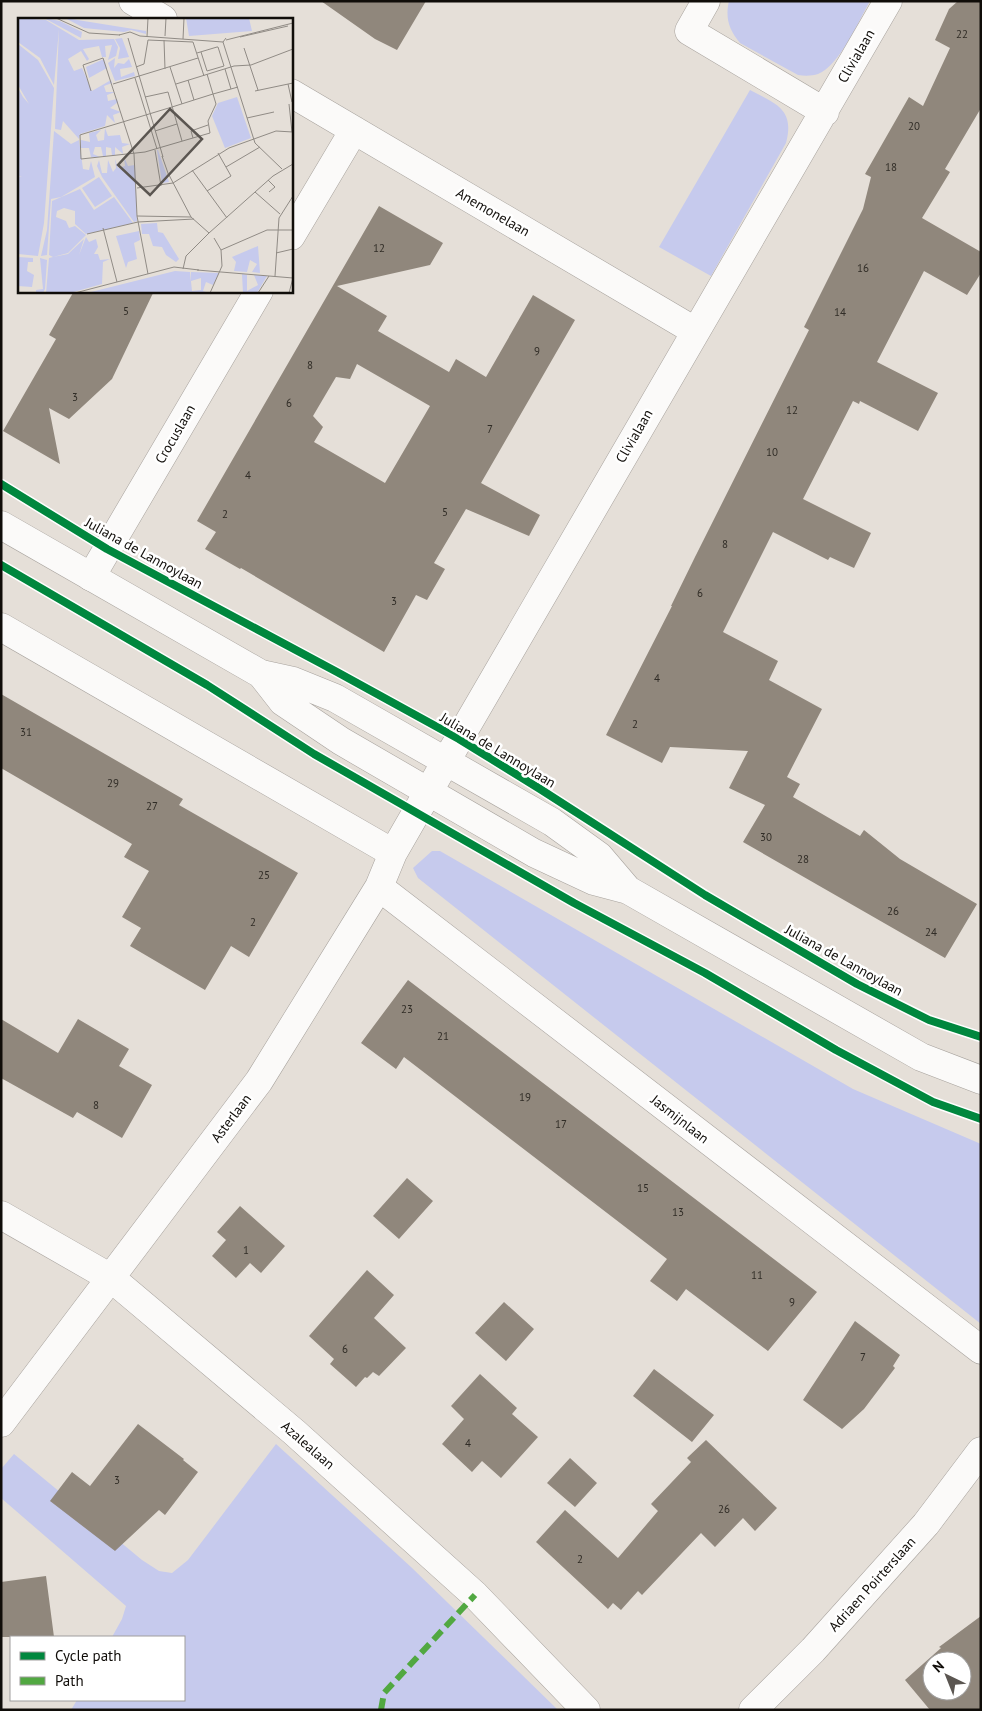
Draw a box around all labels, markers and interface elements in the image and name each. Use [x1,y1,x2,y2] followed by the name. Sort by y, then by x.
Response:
[18,18,292,292] inset map
[833,26,879,86] street label: Clivialaan
[956,27,968,41] house number: 22
[908,119,920,133] house number: 20
[885,160,897,174] house number: 18
[453,184,533,240] street label: Anemonelaan
[373,241,385,255] house number: 12
[857,261,869,275] house number: 16
[123,304,129,318] house number: 5
[834,305,846,319] house number: 14
[534,344,540,358] house number: 9
[307,358,313,372] house number: 8
[72,390,78,404] house number: 3
[286,396,292,410] house number: 6
[151,401,199,467] street label: Crocuslaan
[786,403,798,417] house number: 12
[611,406,657,466] street label: Clivialaan
[487,422,493,436] house number: 7
[766,445,778,459] house number: 10
[245,468,251,482] house number: 4
[442,505,448,519] house number: 5
[222,507,228,521] house number: 2
[81,513,206,593] street label: Juliana de Lannoylaan
[722,537,728,551] house number: 8
[697,586,703,600] house number: 6
[391,594,397,608] house number: 3
[654,671,660,685] house number: 4
[436,708,559,792] street label: Juliana de Lannoylaan
[632,717,638,731] house number: 2
[20,725,32,739] house number: 31
[107,776,119,790] house number: 29
[146,799,158,813] house number: 27
[760,830,772,844] house number: 30
[797,852,809,866] house number: 28
[258,868,270,882] house number: 25
[887,904,899,918] house number: 26
[250,915,256,929] house number: 2
[781,920,906,1000] street label: Juliana de Lannoylaan
[925,925,937,939] house number: 24
[401,1002,413,1016] house number: 23
[437,1029,449,1043] house number: 21
[207,1090,255,1146] street label: Asterlaan
[519,1090,531,1104] house number: 19
[646,1090,713,1147] street label: Jasmijnlaan
[93,1098,99,1112] house number: 8
[555,1117,567,1131] house number: 17
[637,1181,649,1195] house number: 15
[672,1205,684,1219] house number: 13
[243,1243,249,1257] house number: 1
[751,1268,763,1282] house number: 11
[789,1295,795,1309] house number: 9
[342,1342,348,1356] house number: 6
[860,1350,866,1364] house number: 7
[278,1417,338,1473] street label: Azalealaan
[465,1436,471,1450] house number: 4
[114,1473,120,1487] house number: 3
[718,1502,730,1516] house number: 26
[825,1533,919,1635] street label: Adriaen Poirterslaan
[577,1552,583,1566] house number: 2
[10,1636,185,1701] legend
[55,1646,121,1665] text: Cycle path
[922,1651,972,1701] north arrow
[929,1657,948,1676] text: N
[55,1671,84,1690] text: Path

